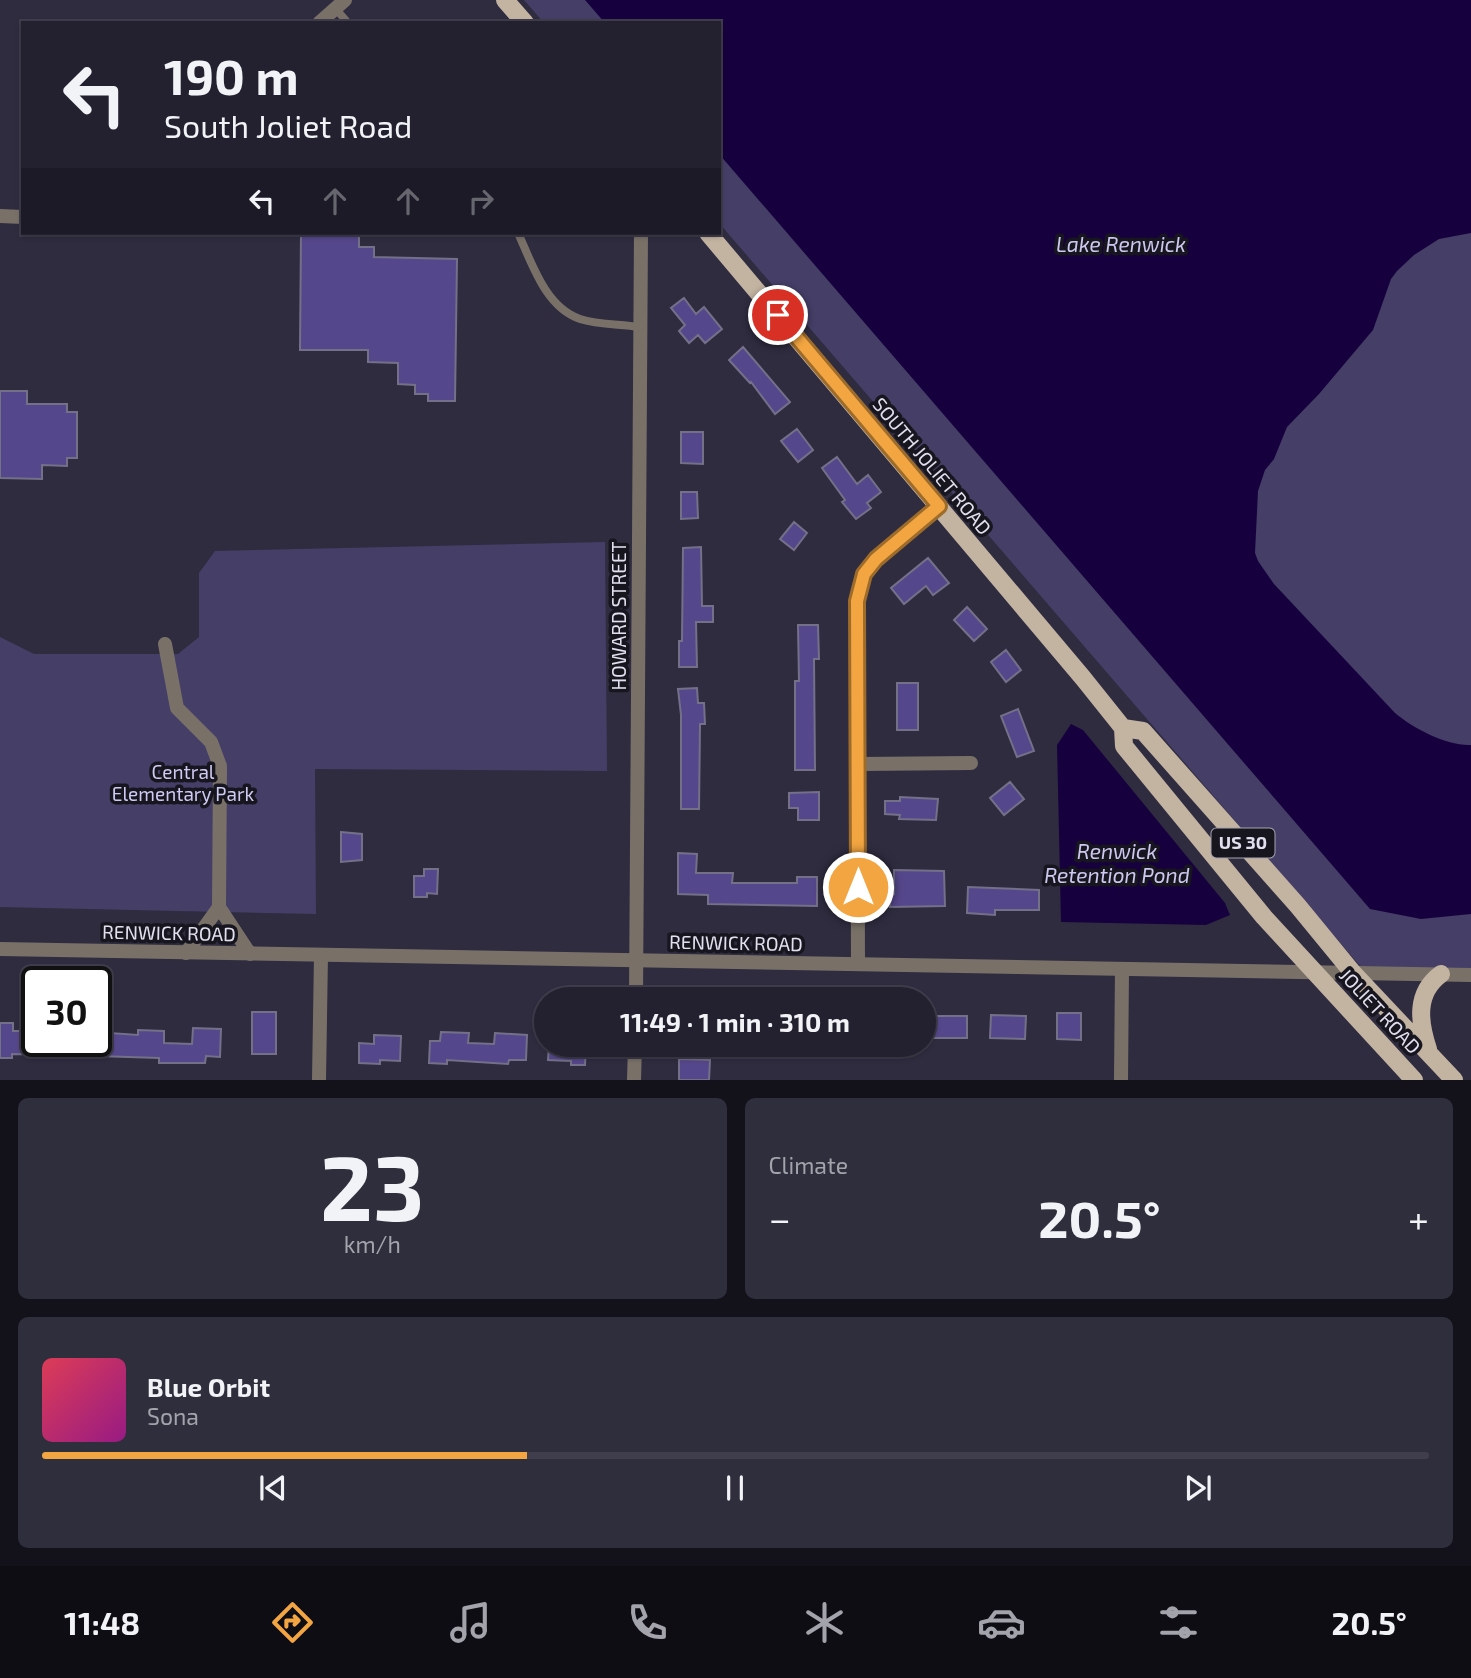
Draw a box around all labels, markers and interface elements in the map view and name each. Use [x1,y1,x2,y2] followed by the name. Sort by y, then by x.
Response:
[164,46,299,105] text: 190 m
[49,49,140,140] icon: left
[164,106,412,144] text: South Joliet Road
[243,182,281,220] icon: left
[316,182,354,220] icon: ahead
[389,182,427,220] icon: ahead
[462,182,500,220] icon: right
[1056,231,1186,256] water label: Lake Renwick
[748,285,808,345] pin
[759,296,797,334] icon: arrive
[868,392,996,539] street label: SOUTH JOLIET ROAD
[607,541,630,691] street label: HOWARD STREET
[112,760,255,805] park label: Central Elementary Park
[1212,828,1274,858] road number: US 30
[1044,838,1190,887] water label: Renwick Retention Pond
[821,850,895,924] position arrow
[102,920,236,945] street label: RENWICK ROAD
[669,930,803,955] street label: RENWICK ROAD
[1335,963,1426,1058] street label: JOLIET ROAD
[21,966,112,1057] speed limit sign: 30
[620,1006,850,1037] text: 11:49 · 1 min · 310 m
[320,1130,424,1239] text: 23
[769,1151,848,1179] text: Climate
[1038,1186,1161,1248] text: 20.5°
[769,1195,791,1241] text: −
[1408,1195,1429,1241] text: +
[344,1230,401,1258] text: km/h
[147,1371,270,1402] text: Blue Orbit
[147,1402,199,1430] text: Sona
[254,1469,292,1507] icon: previous
[716,1469,754,1507] icon: pause
[1179,1469,1217,1507] icon: next
[268,1598,317,1647] icon: directions
[446,1598,495,1647] icon: music
[623,1598,672,1647] icon: phone
[800,1598,849,1647] icon: climate
[977,1598,1026,1647] icon: car
[1154,1598,1203,1647] icon: filters
[64,1603,140,1641] text: 11:48
[1332,1603,1407,1641] text: 20.5°

